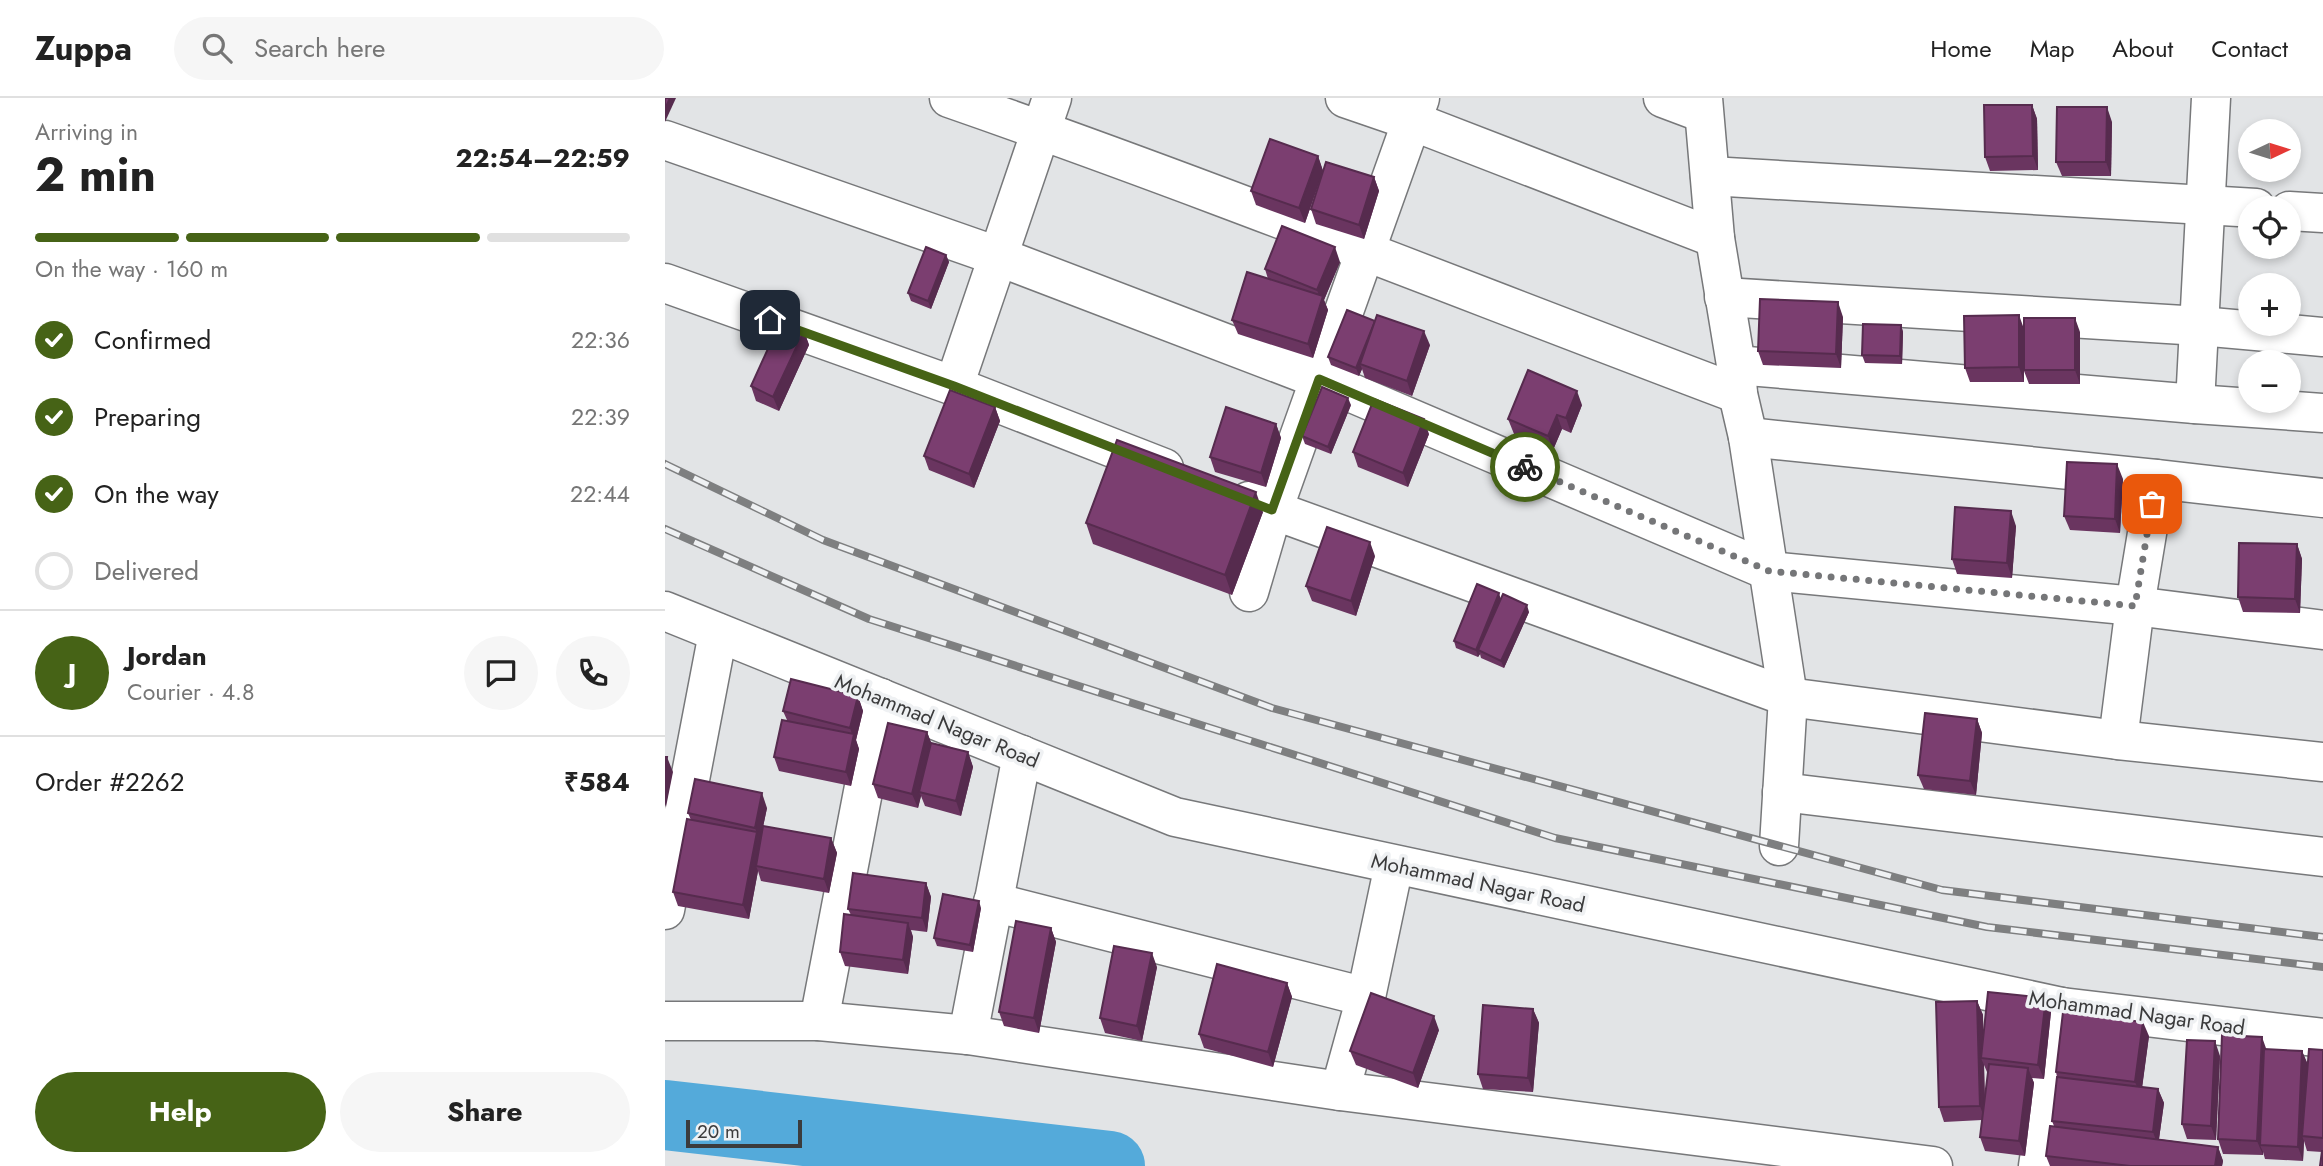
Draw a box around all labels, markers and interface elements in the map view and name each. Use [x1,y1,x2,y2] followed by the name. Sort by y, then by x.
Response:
[174,17,664,80] search box
[35,25,132,72] text: Zuppa
[198,29,236,67] icon: search
[254,29,385,67] text: Search here
[1930,31,1992,66] text: Home
[2030,31,2074,66] text: Map
[2112,31,2173,66] text: About
[2211,31,2288,66] text: Contact
[35,115,138,149] text: Arriving in
[2238,119,2301,182] north arrow
[2238,119,2301,413] map controls
[456,139,630,177] text: 22:54–22:59
[35,142,156,208] text: 2 min
[2238,196,2301,259] button: locate
[35,252,228,286] text: On the way · 160 m
[2238,273,2301,336] button: +
[740,290,800,350] pin
[751,301,789,339] icon: home
[35,321,73,359] icon: check
[94,321,211,359] text: Confirmed
[571,323,630,357] text: 22:36
[2238,350,2301,413] button: −
[35,398,73,436] icon: check
[94,398,201,436] text: Preparing
[571,400,630,434] text: 22:39
[1490,432,1560,502] courier
[1506,448,1544,486] icon: bike
[2122,474,2182,534] pin
[35,475,73,513] icon: check
[94,475,219,513] text: On the way
[570,477,630,511] text: 22:44
[2133,485,2171,523] icon: bag
[94,552,199,590] text: Delivered
[464,636,538,710] button: chat
[556,636,630,710] button: phone
[127,637,207,675] text: Jordan
[68,654,76,692] text: J
[830,666,1044,776] street label: Mohammad Nagar Road
[127,675,255,709] text: Courier · 4.8
[35,763,184,801] text: Order #2262
[564,763,630,801] text: ₹584
[1368,846,1588,920] street label: Mohammad Nagar Road
[2027,983,2247,1043] street label: Mohammad Nagar Road
[35,1072,326,1152] button: Help
[340,1072,630,1152] button: Share
[686,1117,801,1149] scale bar
[697,1118,740,1145] text: 20 m

